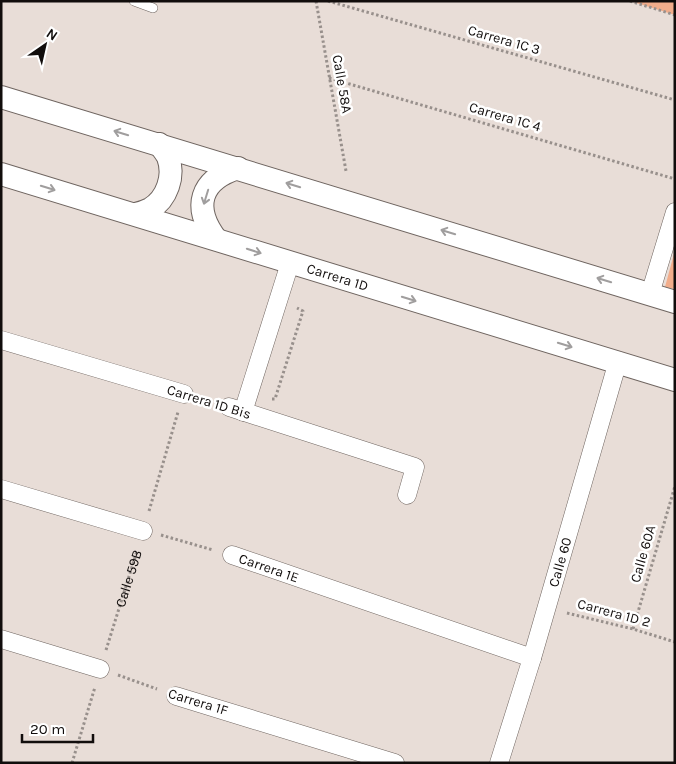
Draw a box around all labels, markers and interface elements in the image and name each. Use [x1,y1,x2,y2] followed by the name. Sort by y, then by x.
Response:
[20,20,70,70] north arrow
[466,22,542,58] street label: Carrera 1C 3
[43,25,61,44] text: N
[328,53,356,115] street label: Calle 58A
[467,99,543,135] street label: Carrera 1C 4
[113,127,129,137] one-way arrow
[285,180,301,189] one-way arrow
[40,184,56,194] one-way arrow
[200,189,210,205] one-way arrow
[441,227,457,237] one-way arrow
[245,247,261,256] one-way arrow
[305,259,371,294] street label: Carrera 1D
[596,274,612,284] one-way arrow
[400,294,416,304] one-way arrow
[556,341,572,351] one-way arrow
[165,381,253,423] street label: Carrera 1D Bis
[627,523,659,585] street label: Calle 60A
[545,535,575,589] street label: Calle 60
[111,548,145,609] street label: Calle 59B
[237,550,301,586] street label: Carrera 1E
[576,595,652,631] street label: Carrera 1D 2
[166,685,230,719] street label: Carrera 1F
[22,712,94,744] scale bar
[30,720,65,738] text: 20 m

